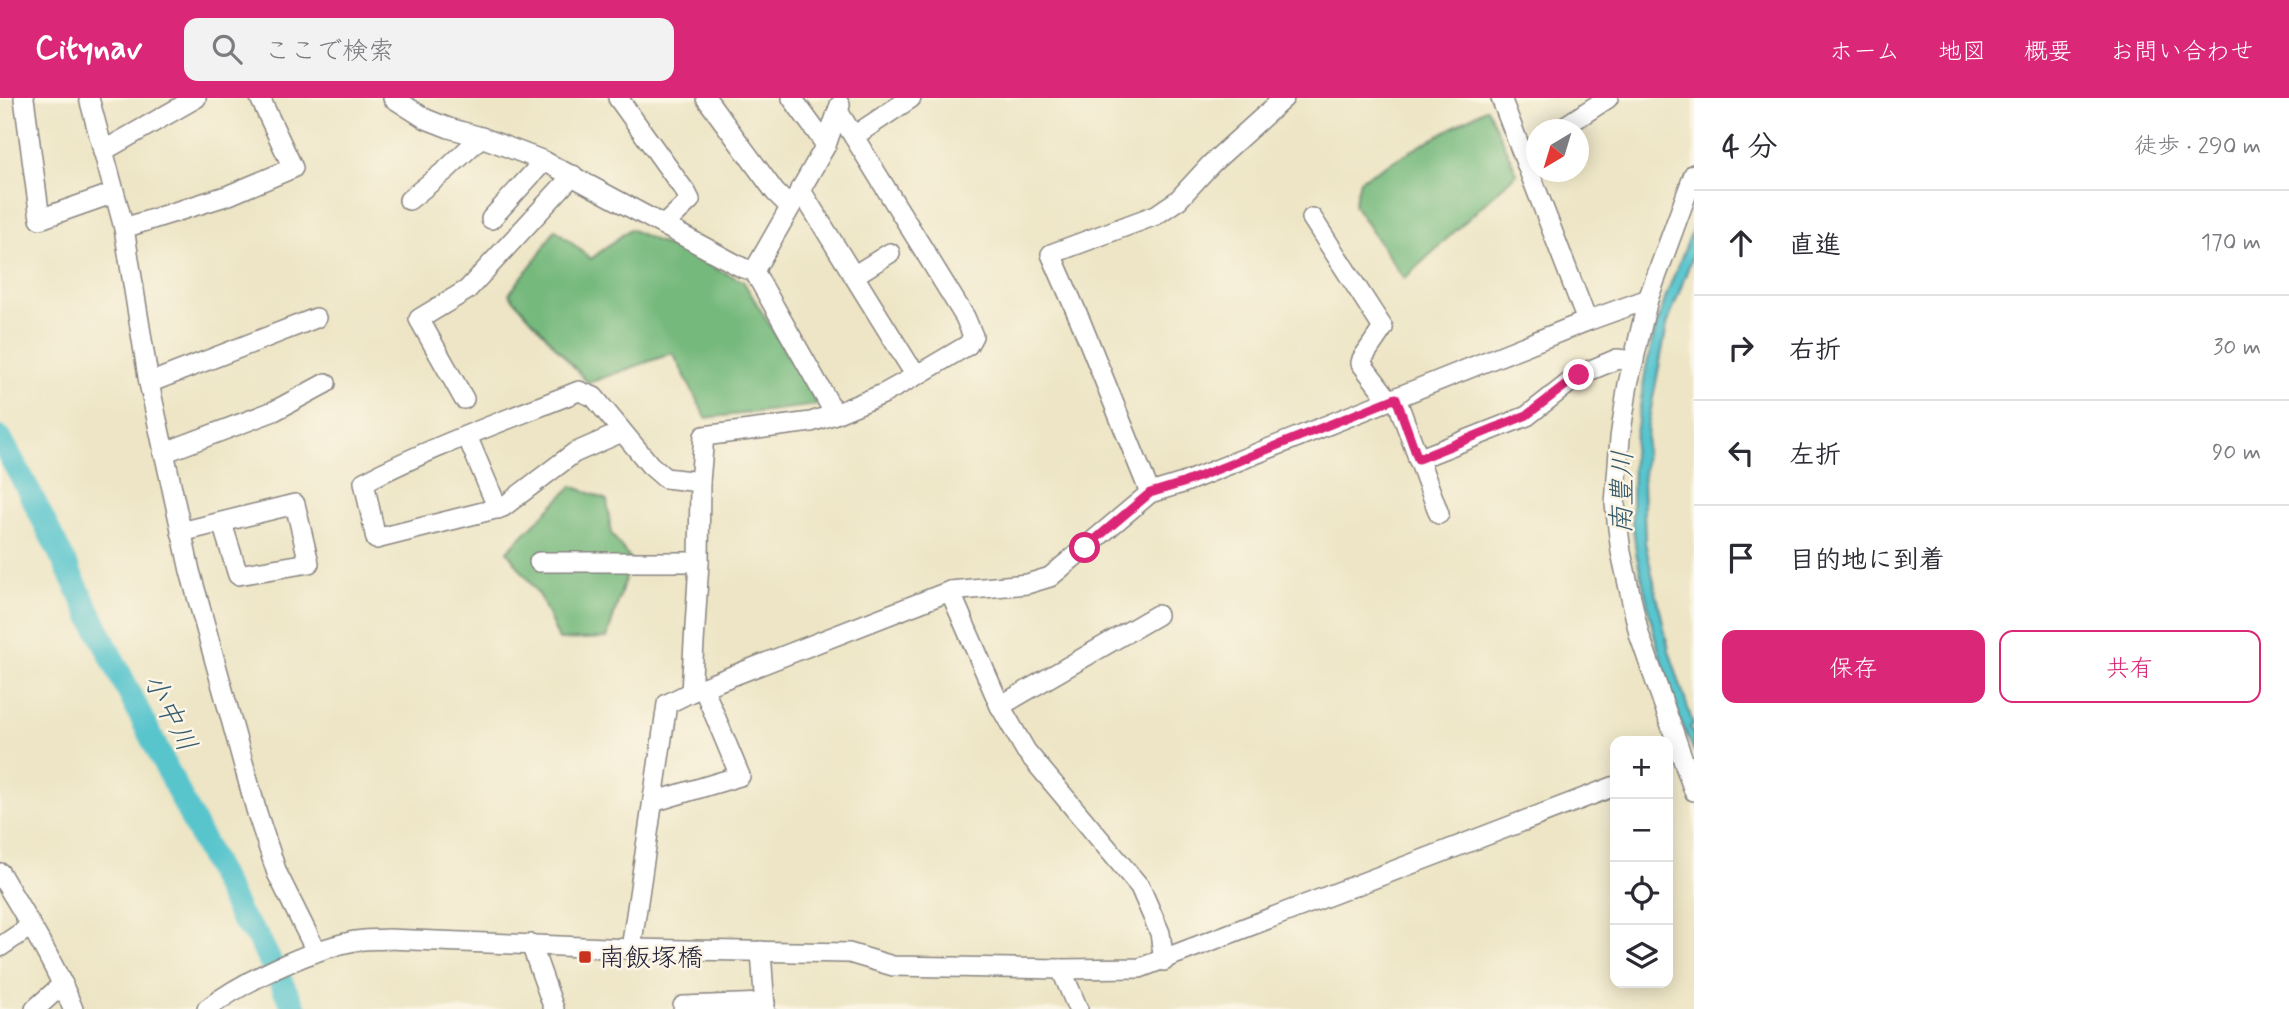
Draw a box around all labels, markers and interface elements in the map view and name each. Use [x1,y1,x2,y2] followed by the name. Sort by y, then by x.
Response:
[184,18,674,81] search box
[35,27,142,71] text: Citynav
[208,30,246,68] icon: search
[264,35,394,69] text: ここで検索
[1829,37,1900,68] text: ホーム
[1938,37,1986,68] text: 地図
[2024,37,2072,68] text: 概要
[2110,37,2254,68] text: お問い合わせ
[1526,119,1589,182] north arrow
[1722,128,1778,167] text: 4 分
[2134,132,2261,162] text: 徒歩 · 290 m
[1722,224,1760,262] icon: ahead
[2201,228,2261,258] text: 170 m
[1789,229,1841,263] text: 直進
[1722,329,1760,367] icon: right
[2213,333,2261,363] text: 30 m
[1789,334,1841,368] text: 右折
[1563,359,1594,390] route end
[1722,434,1760,472] icon: left
[2212,438,2261,468] text: 90 m
[1789,439,1841,473] text: 左折
[1604,450,1643,534] water label: 南豊川
[1069,532,1100,563] route start
[1722,539,1760,577] icon: arrive
[1789,544,1945,578] text: 目的地に到着
[1722,630,1985,703] button: 保存
[1999,630,2261,703] button: 共有
[133,667,204,759] water label: 小中川
[1610,736,1673,988] map controls
[1610,736,1673,799] button: +
[1610,799,1673,862] button: −
[1610,862,1673,925] button: locate
[1610,925,1673,988] button: layers
[599,942,703,976] place label: 南飯塚橋
[577,949,593,965] marker: 南飯塚橋

